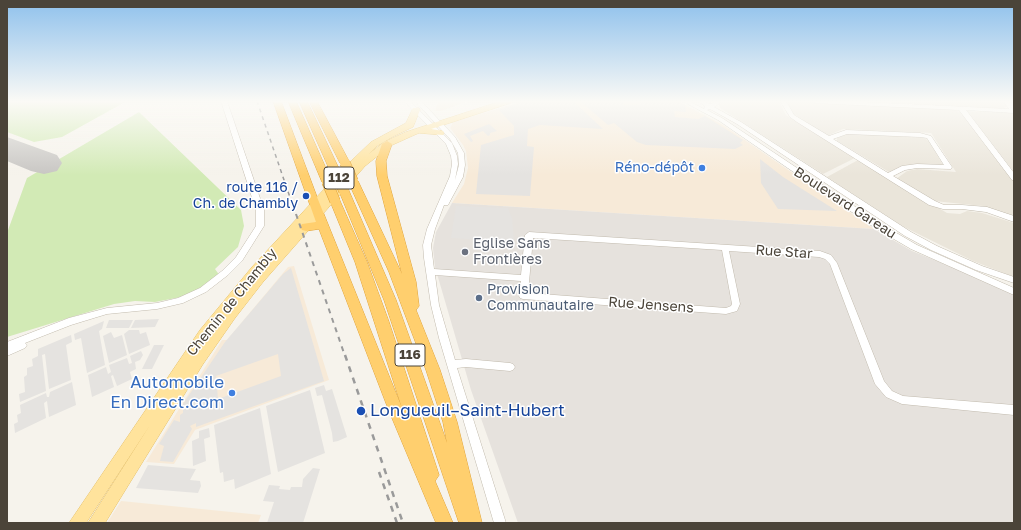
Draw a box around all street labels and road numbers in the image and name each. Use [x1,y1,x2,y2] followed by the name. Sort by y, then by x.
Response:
[791,164,899,242] street label: Boulevard Gareau
[324,167,354,189] road number: 112
[755,242,813,262] street label: Rue Star
[183,245,281,359] street label: Chemin de Chambly
[608,294,694,316] street label: Rue Jensens
[395,344,425,366] road number: 116

